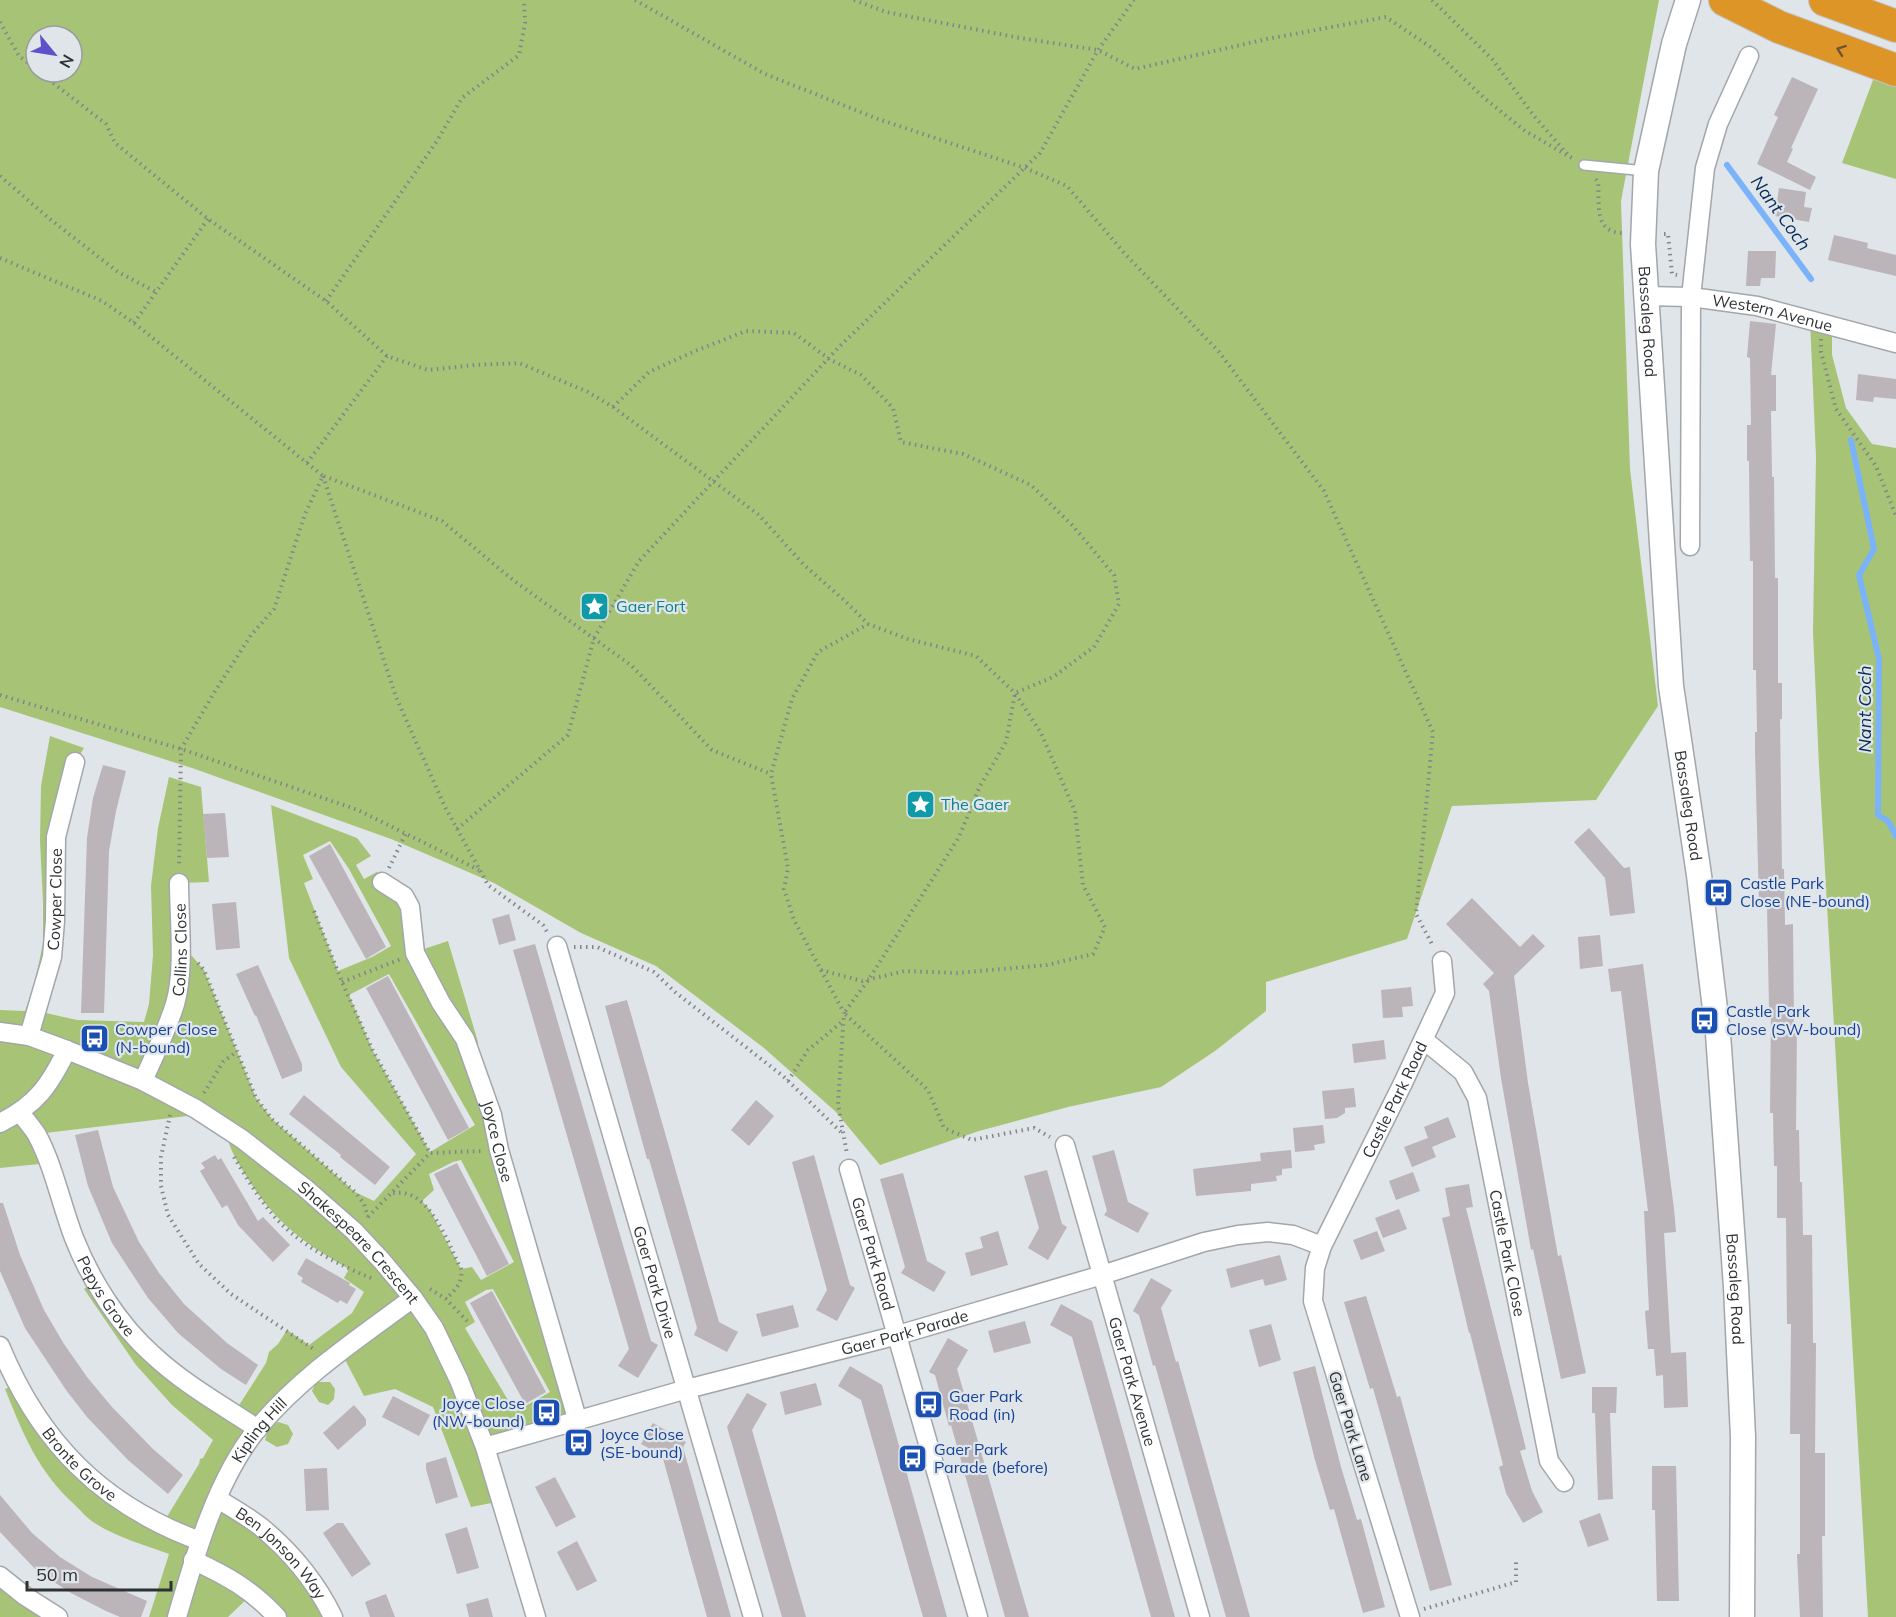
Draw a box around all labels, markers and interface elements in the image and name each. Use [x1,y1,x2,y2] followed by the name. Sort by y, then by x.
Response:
[24,24,84,84] north arrow
[1836,45,1847,58] one-way arrow
[55,51,79,72] text: N
[1746,171,1816,255] water label: Nant Coch
[1634,265,1661,378] street label: Bassaleg Road
[1711,290,1835,336] street label: Western Avenue
[579,590,611,622] place icon: Gaer Fort
[616,596,686,616] place label: Gaer Fort
[1853,665,1876,753] water label: Nant Coch
[1671,749,1707,862] street label: Bassaleg Road
[904,788,936,820] place icon: The Gaer
[941,794,1009,814] place label: The Gaer
[43,848,66,951] street label: Cowper Close
[1740,873,1870,911] place label: Castle Park Close (NE-bound)
[1703,876,1735,908] bus stop icon: Castle Park Close (NE-bound)
[167,903,191,998] street label: Collins Close
[1726,1001,1862,1039] place label: Castle Park Close (SW-bound)
[1689,1004,1721,1036] bus stop icon: Castle Park Close (SW-bound)
[115,1019,217,1057] place label: Cowper Close (N-bound)
[78,1022,110,1054] bus stop icon: Cowper Close (N-bound)
[1357,1038,1431,1161] street label: Castle Park Road
[478,1097,518,1185] street label: Joyce Close
[294,1176,424,1308] street label: Shakespeare Crescent
[1485,1188,1530,1318] street label: Castle Park Close
[848,1194,899,1313] street label: Gaer Park Road
[629,1223,681,1341] street label: Gaer Park Drive
[1722,1233,1749,1345] street label: Bassaleg Road
[73,1252,140,1341] street label: Pepys Grove
[839,1305,971,1359] street label: Gaer Park Parade
[1105,1314,1161,1449] street label: Gaer Park Avenue
[1325,1368,1377,1484] street label: Gaer Park Lane
[949,1386,1023,1424] place label: Gaer Park Road (in)
[912,1389,944,1421] bus stop icon: Gaer Park Road (in)
[227,1393,291,1466] street label: Kipling Hill
[432,1393,525,1431] place label: Joyce Close (NW-bound)
[530,1396,562,1428] bus stop icon: Joyce Close (NW-bound)
[38,1423,121,1505] street label: Bronte Grove
[600,1424,684,1462] place label: Joyce Close (SE-bound)
[563,1427,595,1459] bus stop icon: Joyce Close (SE-bound)
[934,1439,1048,1477] place label: Gaer Park Parade (before)
[897,1442,929,1474] bus stop icon: Gaer Park Parade (before)
[232,1502,331,1603] street label: Ben Jonson Way
[27,1554,171,1592] scale bar
[36,1563,78,1586] text: 50 m

